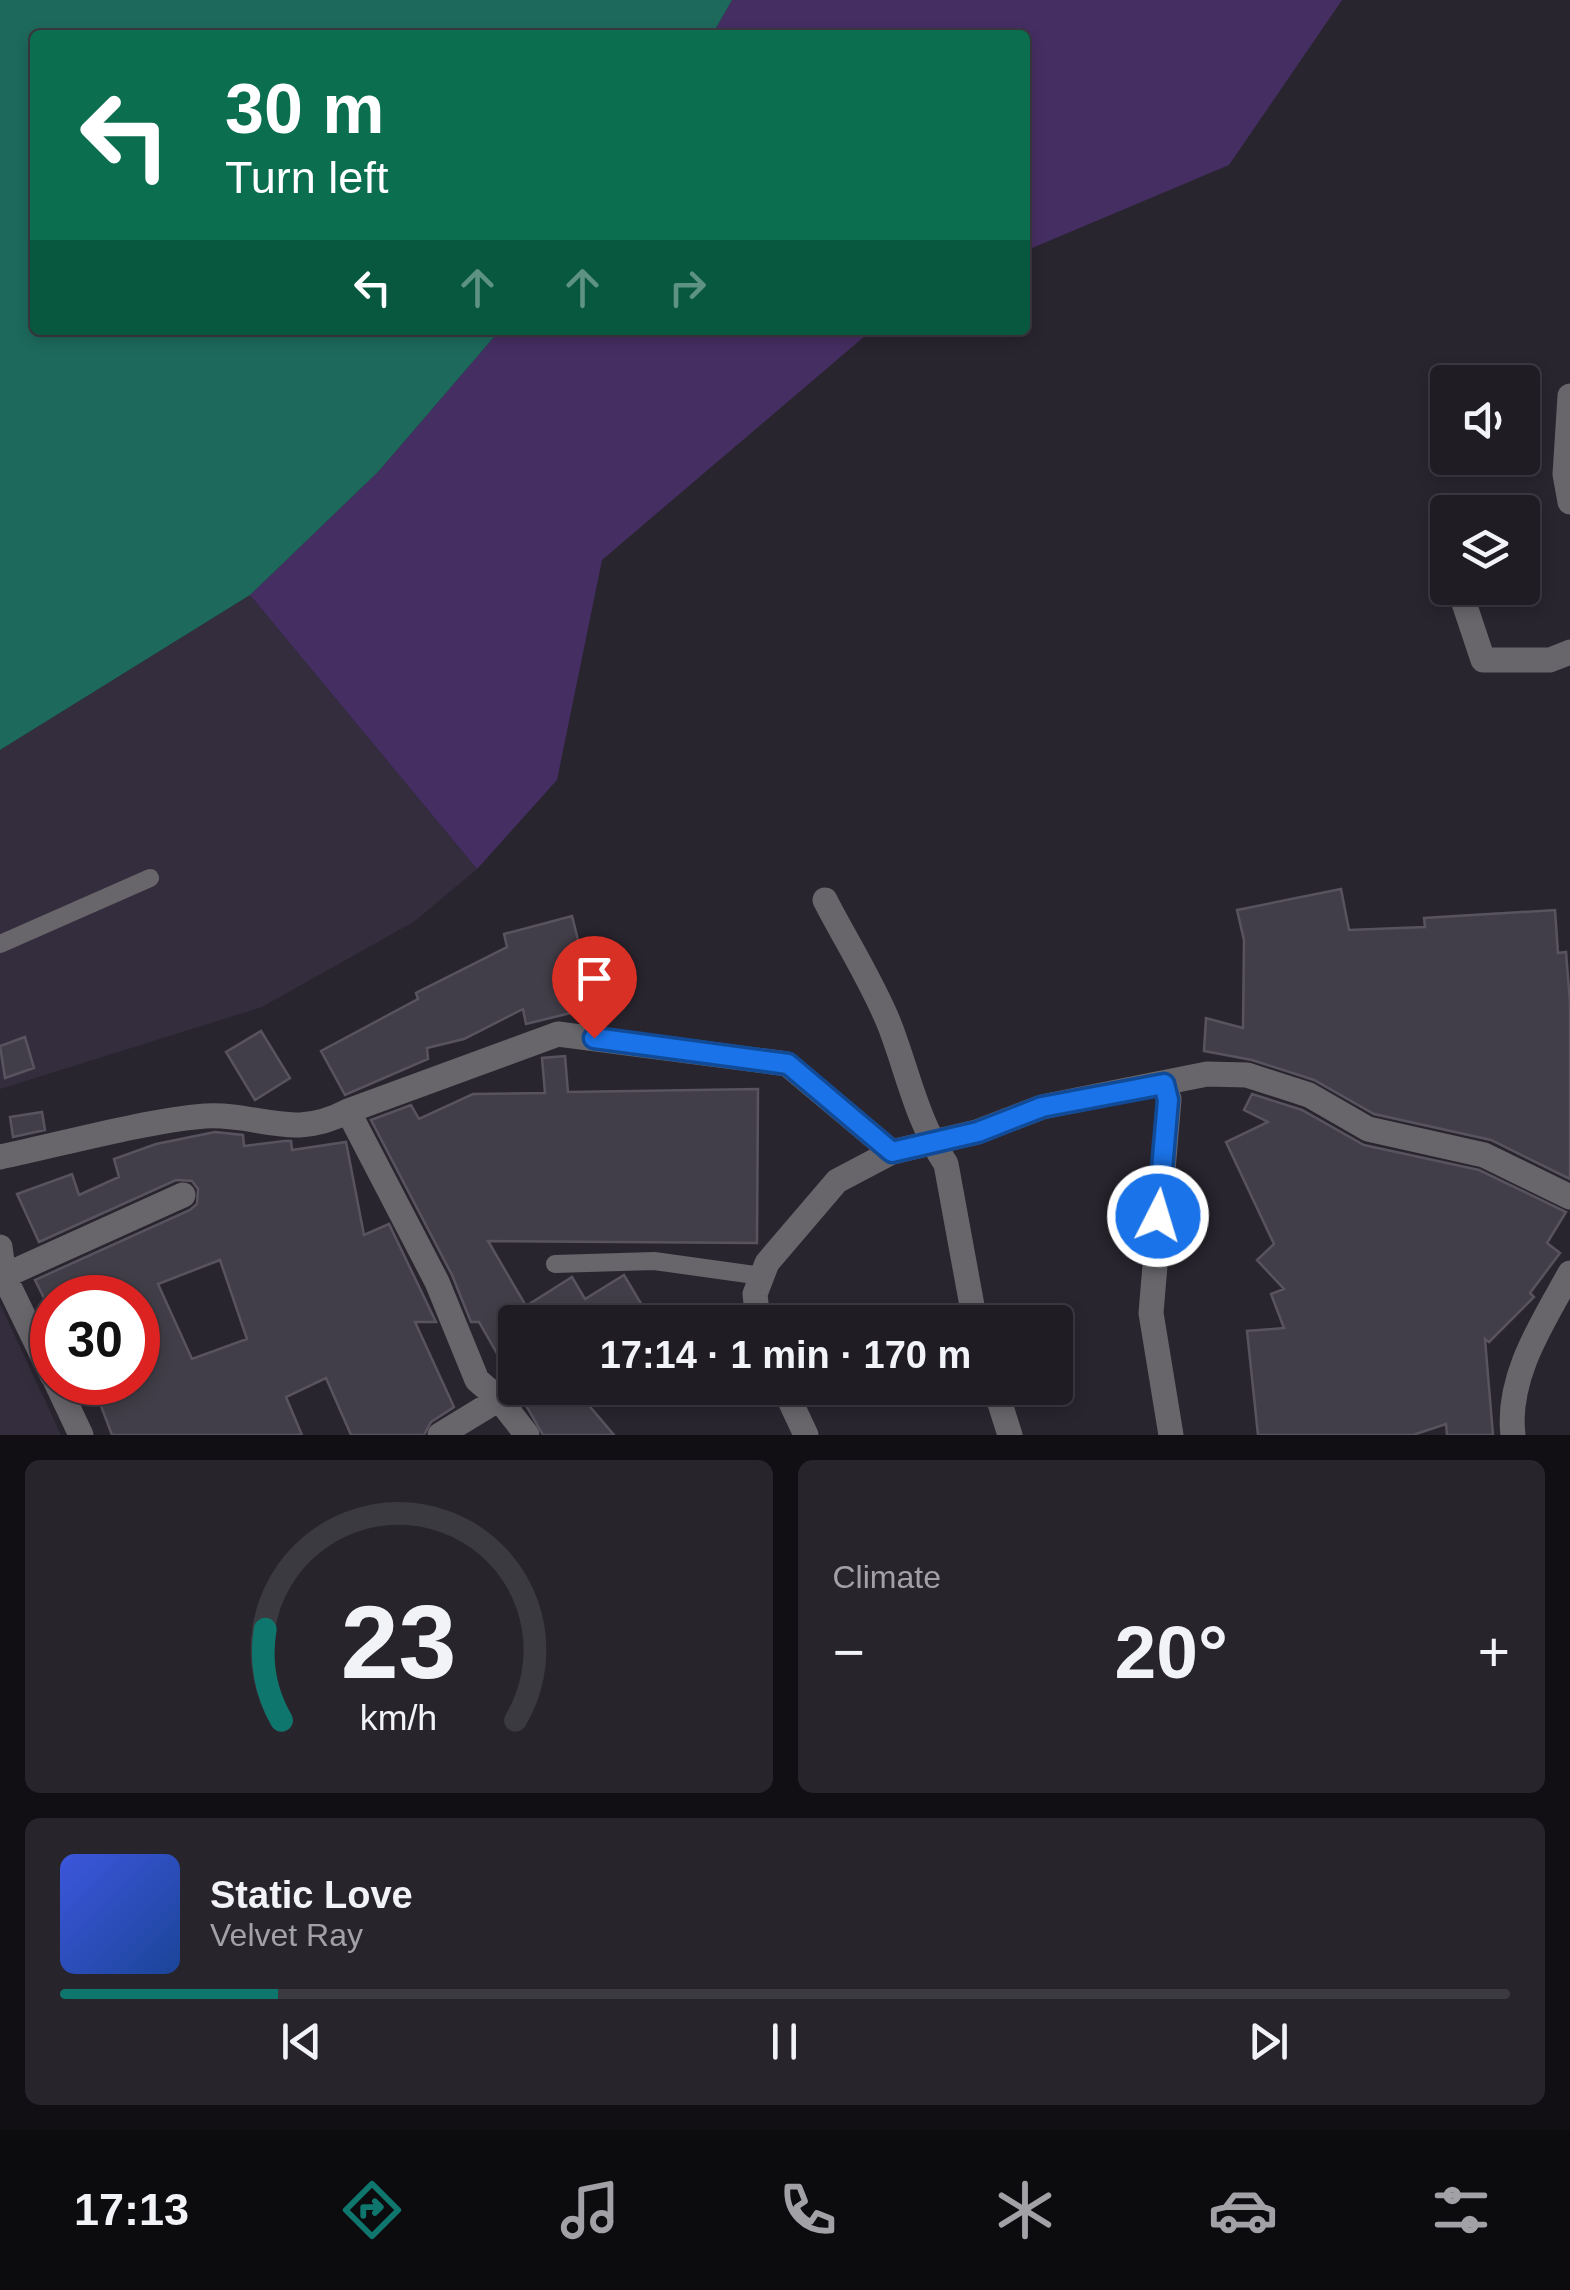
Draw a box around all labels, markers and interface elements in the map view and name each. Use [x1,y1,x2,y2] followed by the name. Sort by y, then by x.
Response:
[60,70,190,200] icon: left
[225,70,385,148] text: 30 m
[225,152,388,203] text: Turn left
[345,260,400,315] icon: left
[450,260,505,315] icon: ahead
[555,260,610,315] icon: ahead
[660,260,715,315] icon: right
[1430,365,1540,605] map controls
[1430,365,1540,475] button: sound
[1430,495,1540,605] button: layers
[552,936,637,1039] pin
[567,951,622,1006] icon: arrive
[1106,1164,1210,1268] position arrow
[30,1275,160,1405] speed limit sign: 30
[600,1334,971,1376] text: 17:14 · 1 min · 170 m
[833,1559,941,1595] text: Climate
[341,1584,457,1700] text: 23
[1115,1610,1228,1694] text: 20°
[833,1621,865,1683] text: −
[1478,1621,1510,1683] text: +
[360,1698,437,1738] text: km/h
[210,1874,413,1916] text: Static Love
[210,1917,363,1953] text: Velvet Ray
[274,2014,329,2069] icon: previous
[757,2014,812,2069] icon: pause
[1241,2014,1296,2069] icon: next
[337,2175,407,2245] icon: directions
[555,2175,625,2245] icon: music
[773,2175,843,2245] icon: phone
[990,2175,1060,2245] icon: climate
[1208,2175,1278,2245] icon: car
[1426,2175,1496,2245] icon: filters
[74,2184,189,2235] text: 17:13

